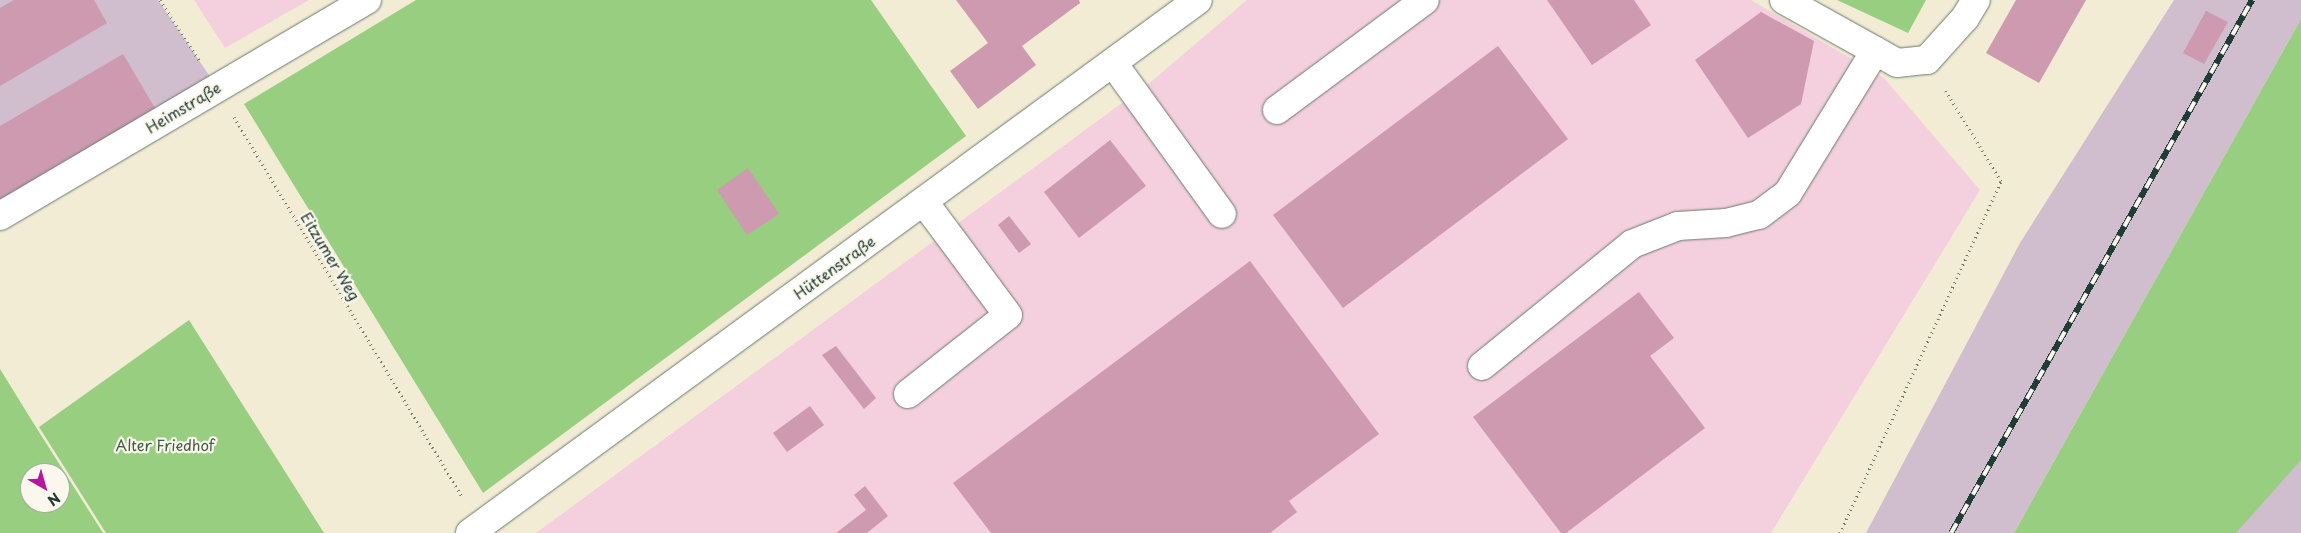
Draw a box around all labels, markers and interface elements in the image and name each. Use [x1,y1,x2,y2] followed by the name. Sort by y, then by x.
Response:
[142,78,224,136] street label: Heimstraße
[297,208,365,304] street label: Eitzumer Weg
[790,231,878,303] street label: Hüttenstraße
[115,436,215,454] park label: Alter Friedhof
[20,463,70,513] north arrow
[43,488,65,511] text: N

